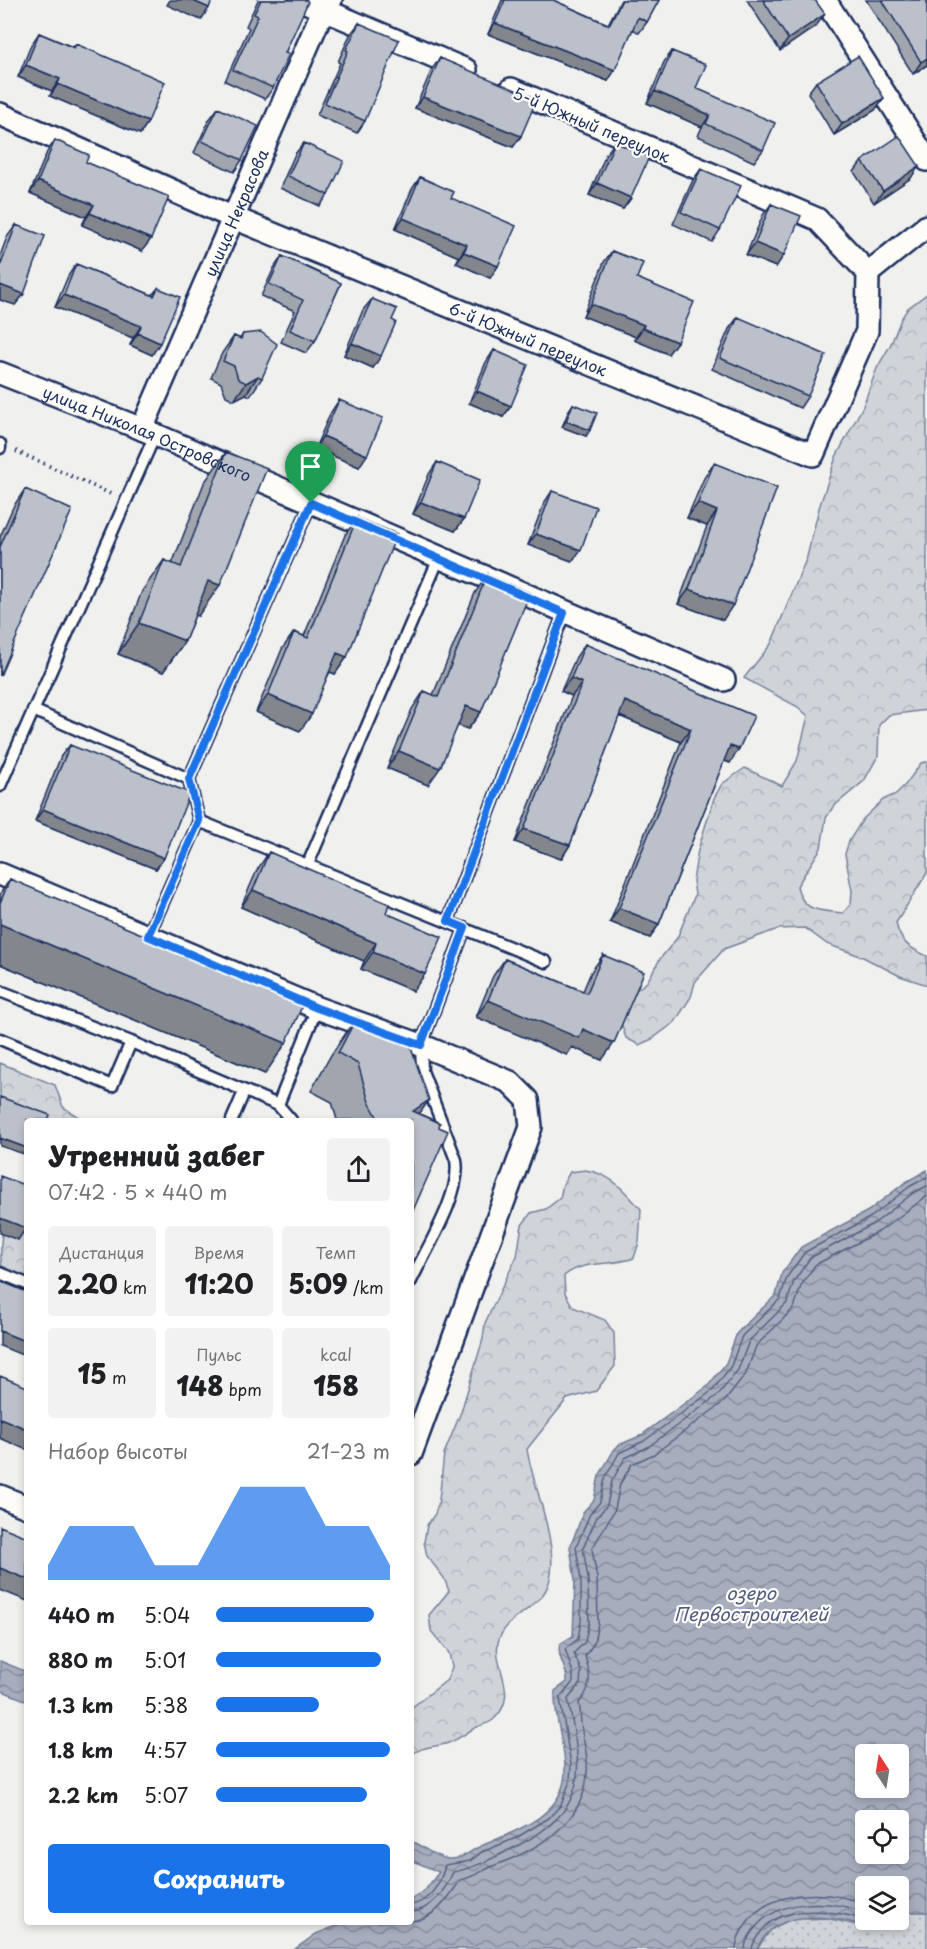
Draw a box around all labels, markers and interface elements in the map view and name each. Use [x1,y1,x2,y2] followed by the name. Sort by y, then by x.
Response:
[510,80,675,168] street label: 5-й Южный переулок
[197,145,274,280] street label: улица Некрасова
[445,295,612,382] street label: 6-й Южный переулок
[39,379,255,487] street label: улица Николая Островского
[285,441,336,503] pin
[294,450,327,483] icon: arrive
[48,1134,264,1175] text: Утренний забег
[327,1138,390,1201] button: share
[48,1177,227,1207] text: 07:42 · 5 × 440 m
[60,1240,144,1264] text: Дистанция
[193,1240,245,1264] text: Время
[316,1240,356,1264] text: Темп
[57,1264,118,1303] text: 2.20
[184,1264,254,1303] text: 11:20
[288,1264,348,1303] text: 5:09
[118,1275,147,1299] text: km
[348,1275,384,1299] text: /km
[196,1342,242,1366] text: Пульс
[320,1342,352,1366] text: kcal
[78,1354,107,1393] text: 15
[107,1365,127,1389] text: m
[176,1366,223,1405] text: 148
[313,1366,359,1405] text: 158
[223,1377,262,1401] text: bpm
[48,1436,188,1466] text: Набор высоты
[307,1436,390,1466] text: 21–23 m
[674,1579,830,1627] water label: озеро Первостроителей
[48,1600,115,1630] text: 440 m
[144,1600,190,1630] text: 5:04
[48,1645,113,1675] text: 880 m
[144,1645,186,1675] text: 5:01
[48,1690,114,1720] text: 1.3 km
[144,1690,188,1720] text: 5:38
[48,1735,113,1765] text: 1.8 km
[144,1735,187,1765] text: 4:57
[855,1744,909,1798] north arrow
[855,1744,909,1930] map controls
[48,1780,118,1810] text: 2.2 km
[144,1780,188,1810] text: 5:07
[855,1810,909,1864] button: locate
[48,1844,390,1913] button: Сохранить
[855,1876,909,1930] button: layers

